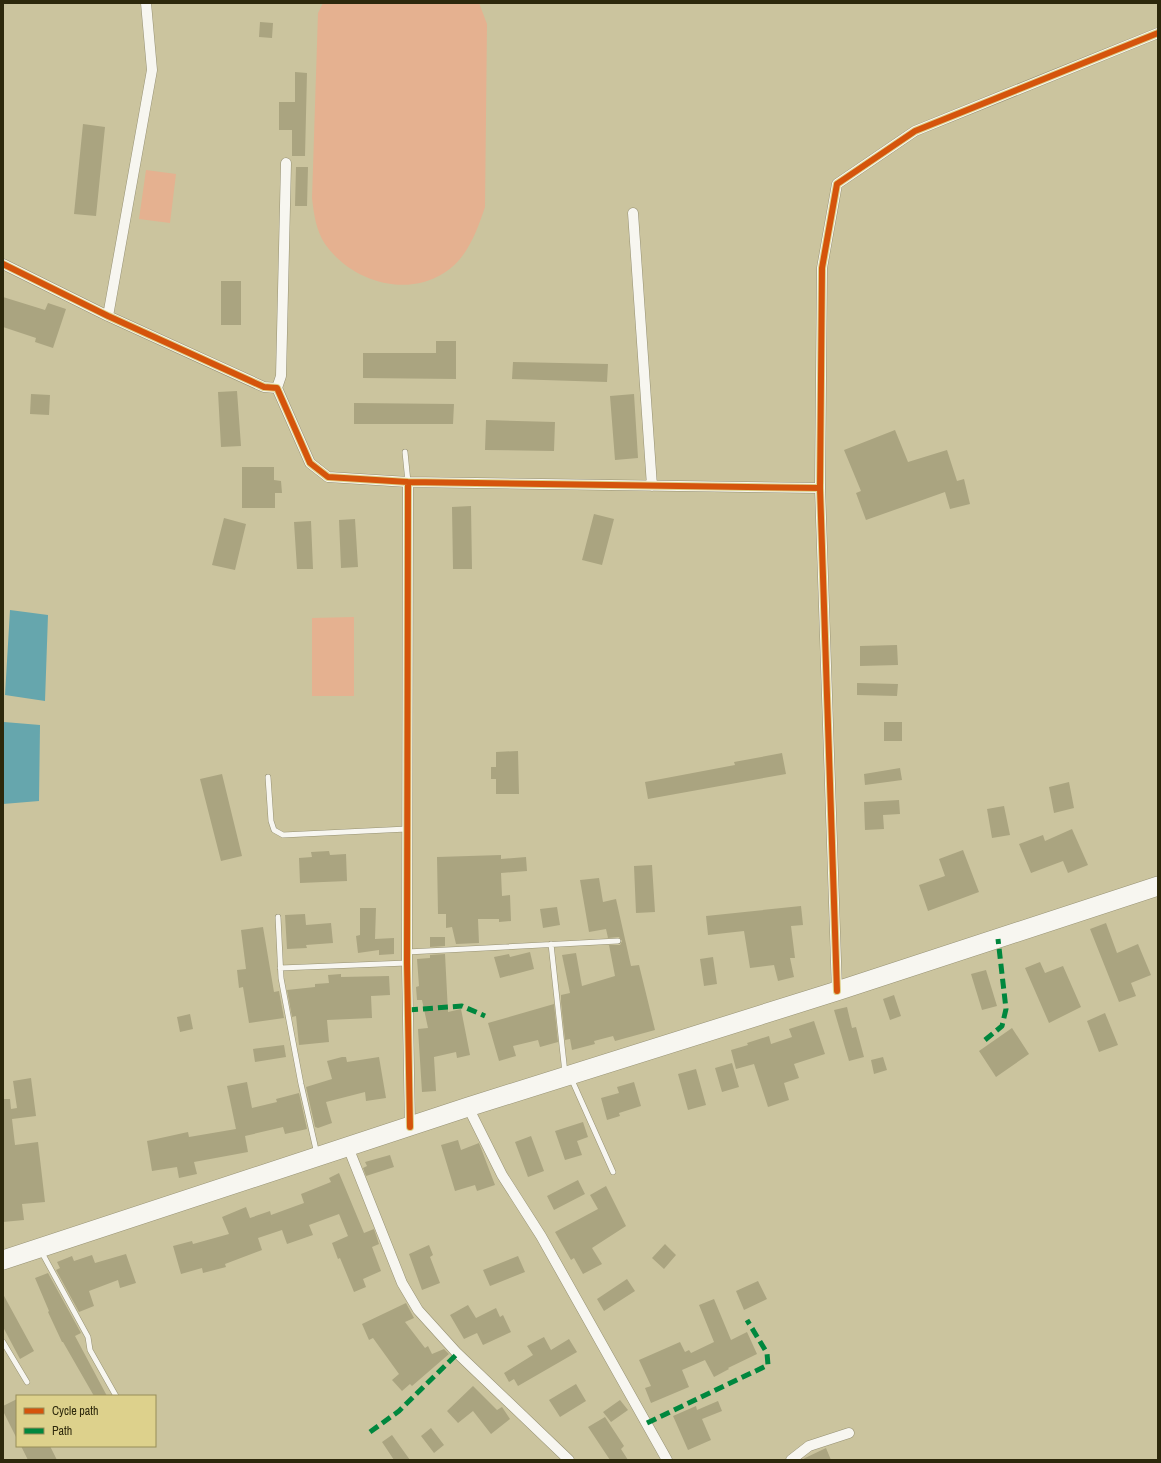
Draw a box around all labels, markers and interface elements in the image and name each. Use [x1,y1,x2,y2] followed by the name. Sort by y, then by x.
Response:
[16,1395,156,1447] legend
[52,1403,99,1419] text: Cycle path
[52,1423,72,1439] text: Path

